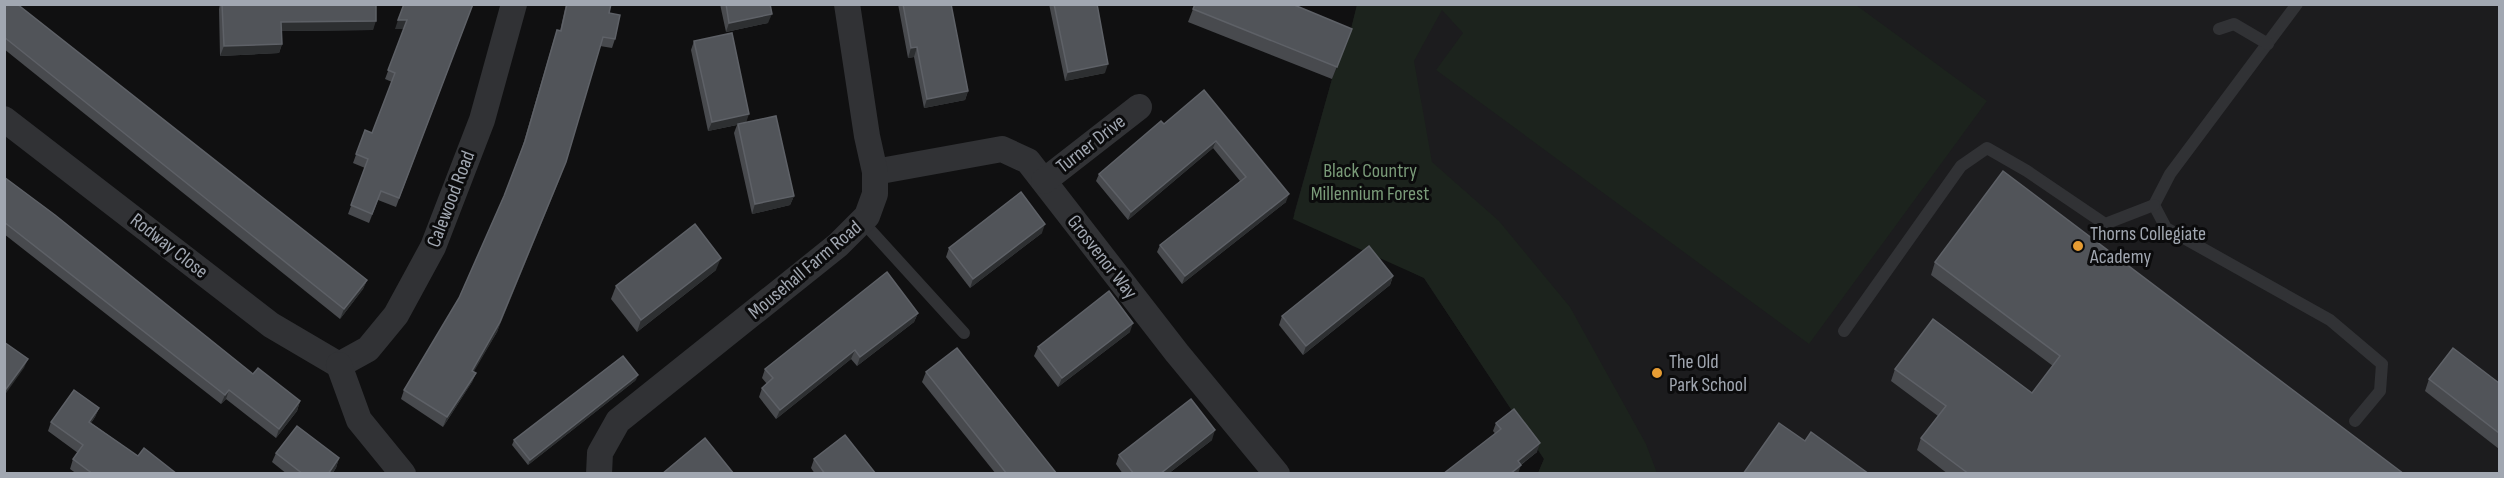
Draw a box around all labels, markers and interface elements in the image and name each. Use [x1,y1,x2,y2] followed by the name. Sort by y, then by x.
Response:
[1052,110,1130,178] street label: Turner Drive
[422,147,480,251] street label: Calewood Road
[1311,159,1429,206] park label: Black Country Millennium Forest
[125,208,213,284] street label: Rodway Close
[1062,210,1142,304] street label: Grosvenor Way
[743,216,867,324] street label: Mousehall Farm Road
[2089,222,2206,269] place label: Thorns Collegiate Academy
[2071,239,2085,253] marker: Thorns Collegiate Academy
[1669,350,1747,397] place label: The Old Park School
[1650,366,1664,380] marker: The Old Park School

